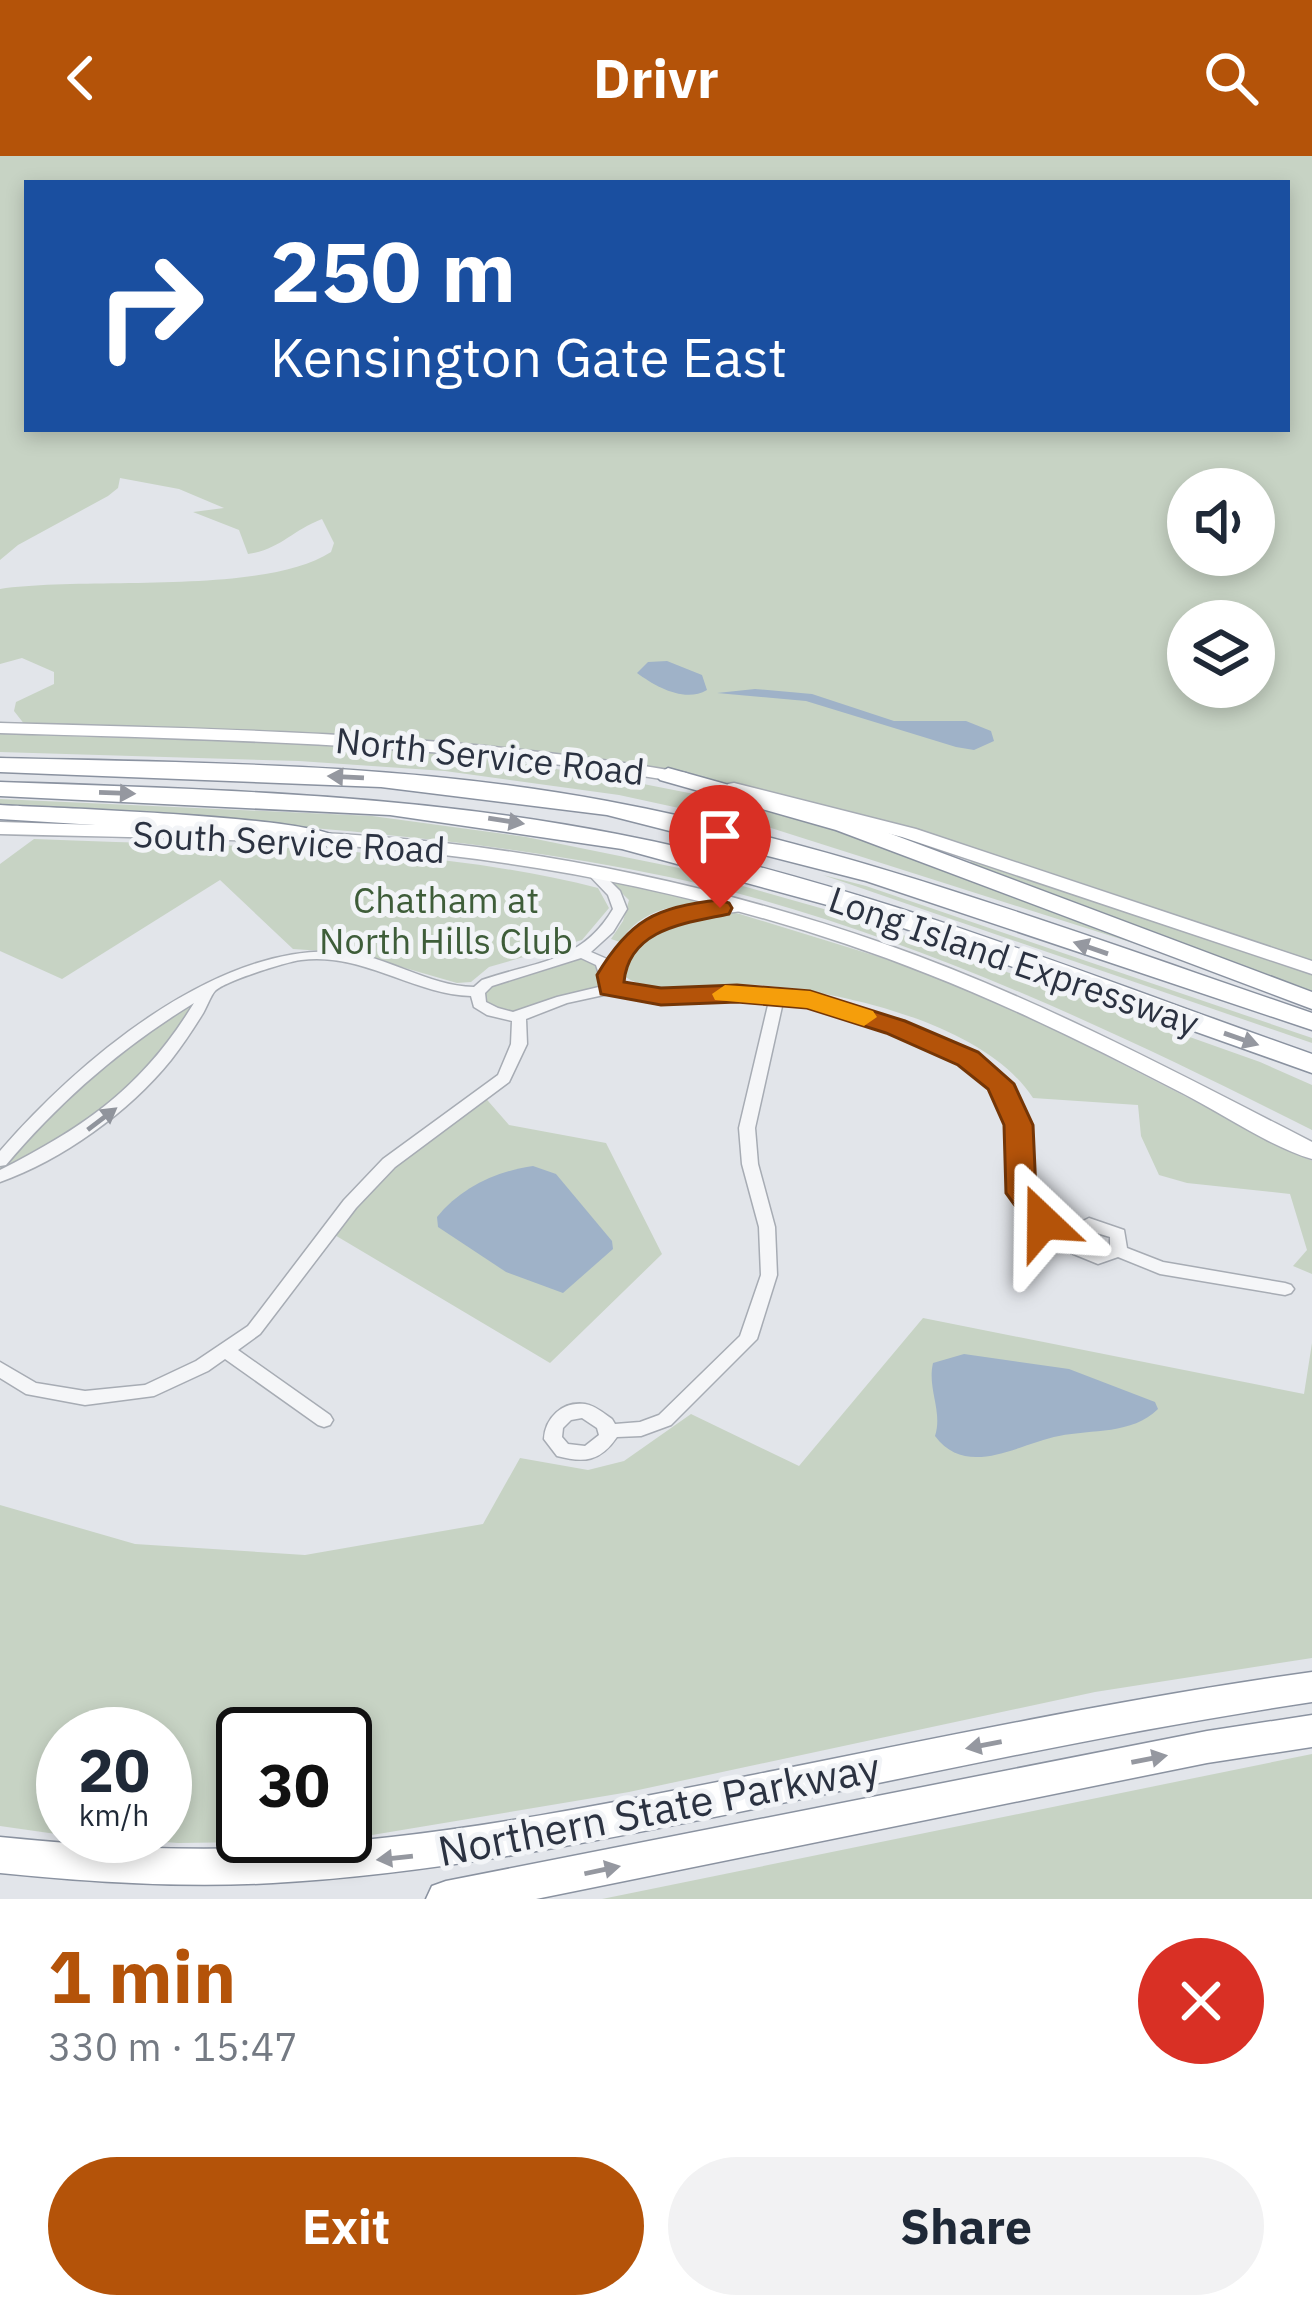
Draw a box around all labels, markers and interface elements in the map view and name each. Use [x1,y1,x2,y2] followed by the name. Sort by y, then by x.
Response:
[593,43,719,113] text: Drivr
[48,45,114,111] icon: back
[1198,45,1264,111] icon: search
[270,216,516,325] text: 250 m
[72,228,228,384] icon: right
[270,322,787,392] text: Kensington Gate East
[1167,468,1275,708] map controls
[1167,468,1275,576] button: sound
[1167,600,1275,708] button: layers
[333,716,647,795] street label: North Service Road
[326,767,364,786] one-way arrow
[99,783,137,802] one-way arrow
[669,785,771,908] pin
[687,803,753,869] icon: arrive
[132,810,447,873] street label: South Service Road
[487,813,525,831] one-way arrow
[823,875,1205,1046] street label: Long Island Expressway
[319,876,573,964] park label: Chatham at North Hills Club
[1073,938,1109,956] one-way arrow
[1223,1031,1259,1049] one-way arrow
[86,1108,117,1132] one-way arrow
[980,1159,1106,1285] position arrow
[216,1707,372,1863] speed limit sign: 30
[78,1730,150,1809] text: 20
[965,1736,1002,1755] one-way arrow
[433,1739,884,1878] street label: Northern State Parkway
[1131,1748,1169,1767] one-way arrow
[79,1795,149,1834] text: km/h
[376,1849,413,1868] one-way arrow
[584,1860,622,1879] one-way arrow
[48,1929,236,2023] text: 1 min
[1138,1938,1264,2064] button: close
[48,2021,298,2072] text: 330 m · 15:47
[48,2157,644,2295] button: Exit
[668,2157,1264,2295] button: Share

